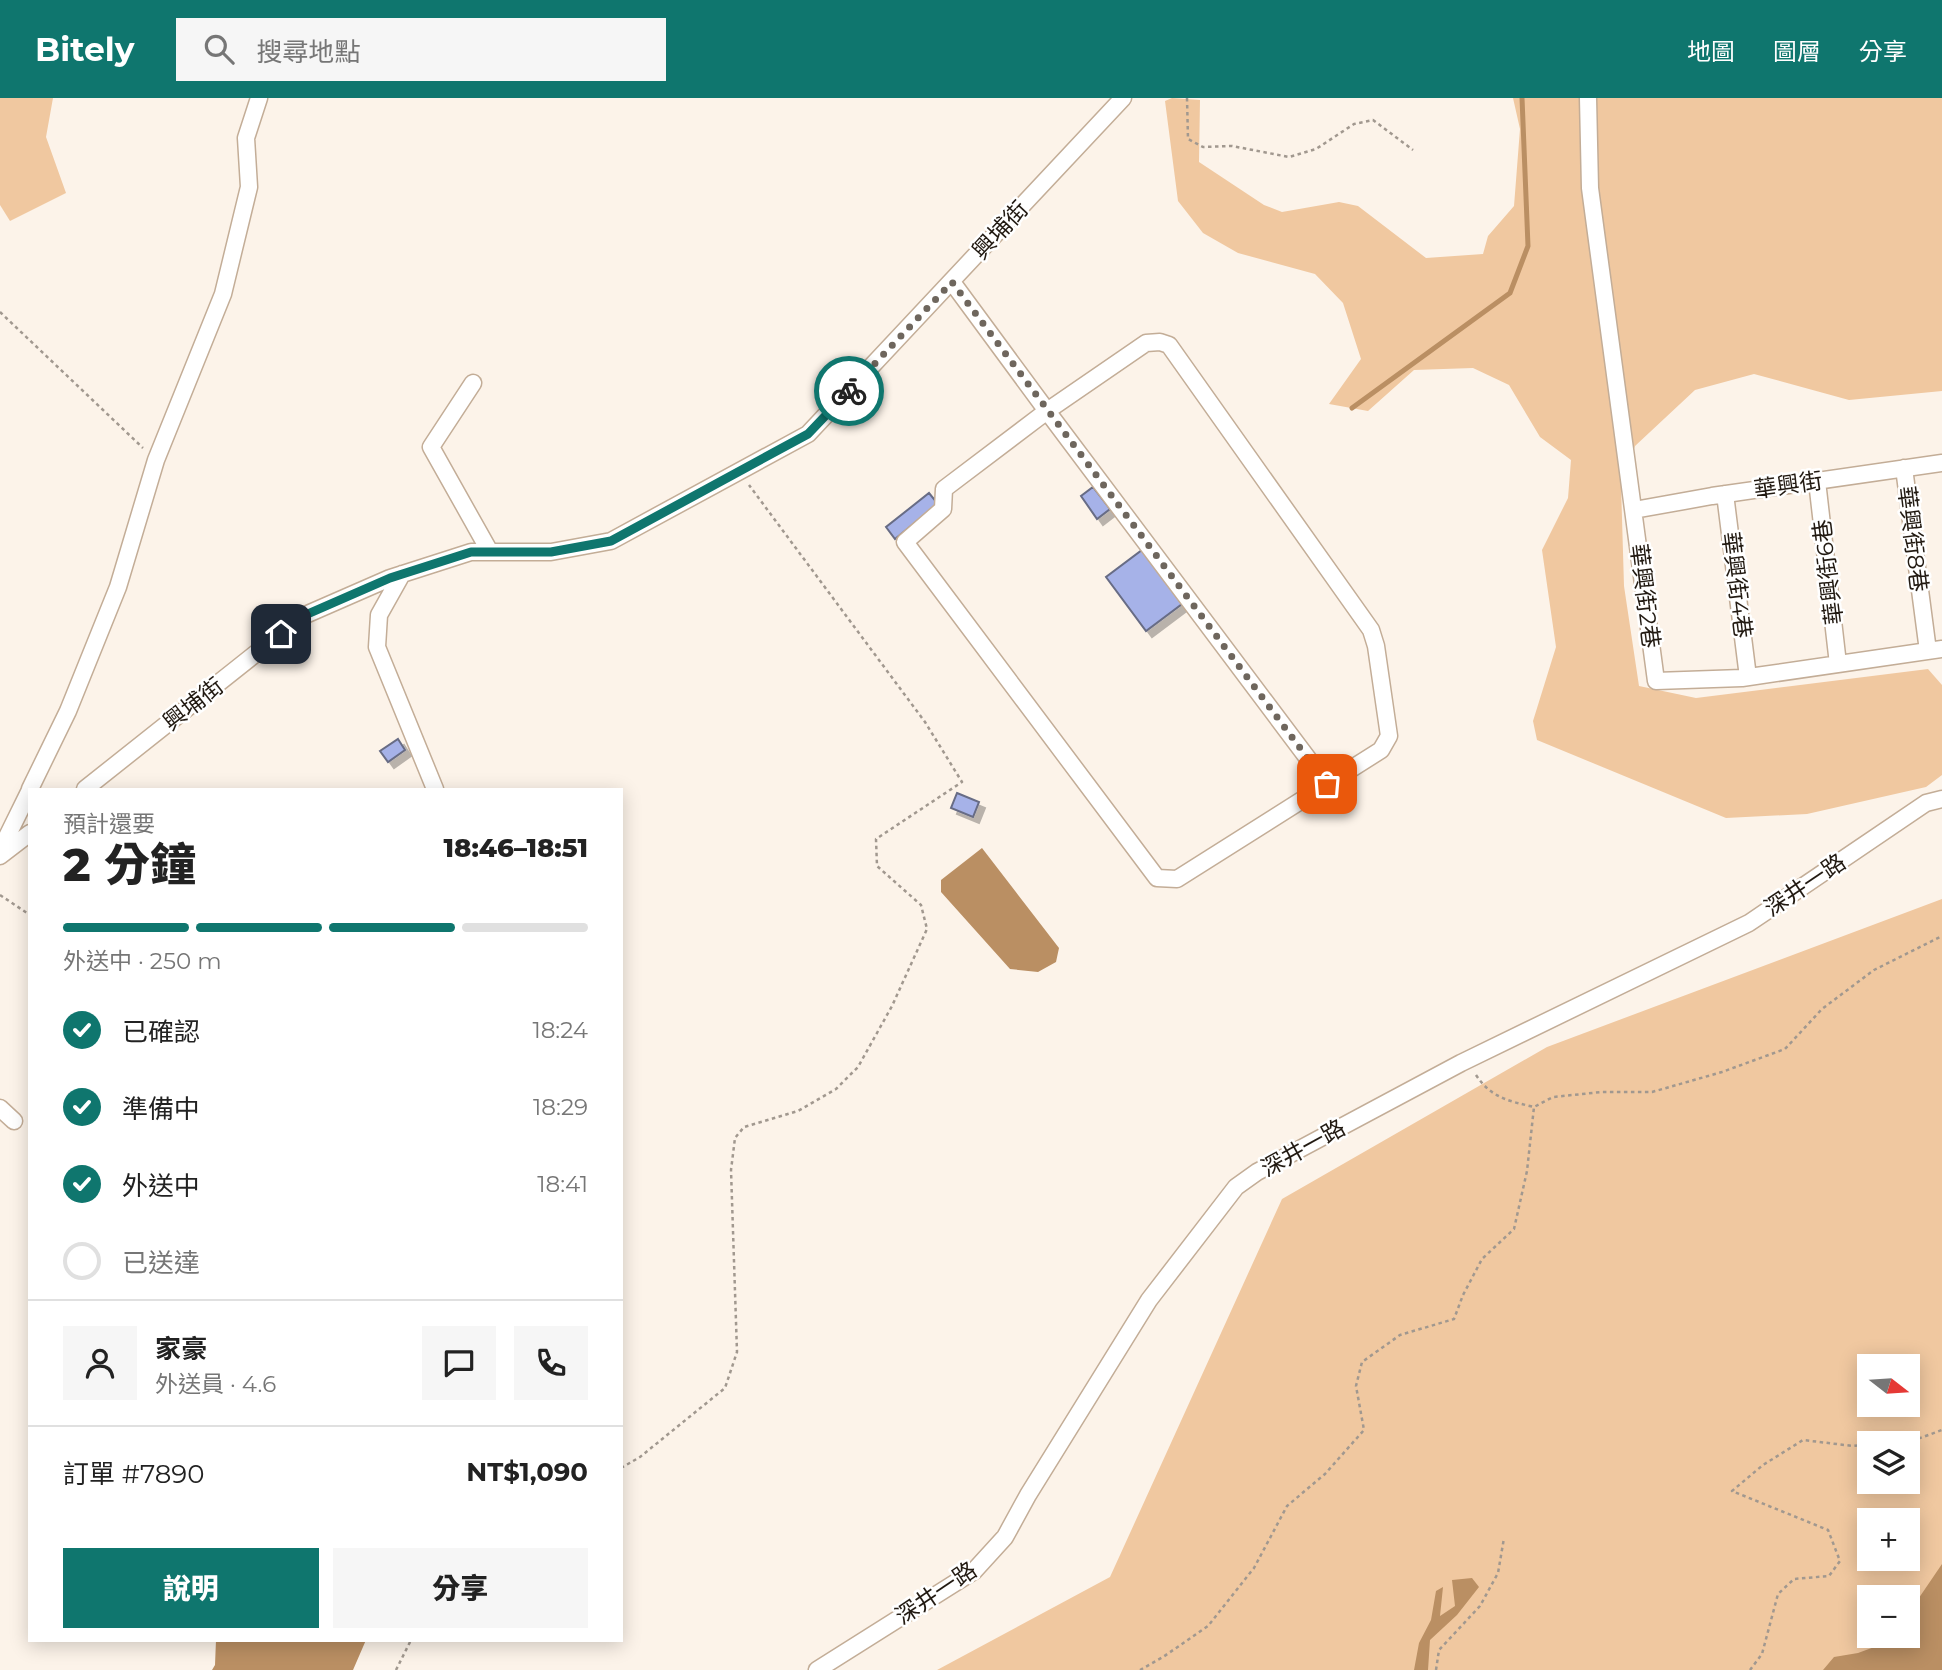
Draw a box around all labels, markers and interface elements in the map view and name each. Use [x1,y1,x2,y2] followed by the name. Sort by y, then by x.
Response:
[176,18,666,81] search box
[35,29,134,69] text: Bitely
[200,30,238,68] icon: search
[256,36,360,68] text: 搜尋地點
[1687,37,1735,66] text: 地圖
[1773,37,1821,66] text: 圖層
[1859,37,1907,66] text: 分享
[966,195,1034,265] street label: 興埔街
[814,356,884,426] courier
[830,372,868,410] icon: bike
[1752,466,1824,504] street label: 華興街
[1893,484,1933,594] street label: 華興街8巷
[1808,518,1848,626] street label: 華興街6巷
[1717,530,1757,640] street label: 華興街4巷
[1625,542,1665,650] street label: 華興街2巷
[251,604,311,664] pin
[262,615,300,653] icon: home
[157,672,229,736] street label: 興埔街
[1297,754,1357,814] pin
[1308,765,1346,803] icon: bag
[63,810,155,838] text: 預計還要
[444,832,588,864] text: 18:46–18:51
[63,836,196,893] text: 2 分鐘
[1759,848,1851,922] street label: 深井一路
[63,947,222,975] text: 外送中 · 250 m
[63,1011,101,1049] icon: check
[122,1016,200,1048] text: 已確認
[532,1016,588,1044] text: 18:24
[63,1088,101,1126] icon: check
[122,1093,200,1125] text: 準備中
[533,1093,588,1121] text: 18:29
[1256,1113,1350,1183] street label: 深井一路
[63,1165,101,1203] icon: check
[122,1170,200,1202] text: 外送中
[537,1170,588,1198] text: 18:41
[122,1247,200,1279] text: 已送達
[63,1326,137,1400] button: person
[422,1326,496,1400] button: chat
[514,1326,588,1400] button: phone
[155,1333,207,1365] text: 家豪
[1857,1354,1920,1418] north arrow
[1857,1354,1920,1648] map controls
[155,1370,276,1398] text: 外送員 · 4.6
[1857,1431,1920,1494] button: layers
[466,1456,588,1488] text: NT$1,090
[63,1458,204,1490] text: 訂單 #7890
[1857,1508,1920,1571] button: +
[63,1548,319,1628] button: 說明
[333,1548,588,1628] button: 分享
[890,1556,982,1630] street label: 深井一路
[1857,1585,1920,1648] button: −

